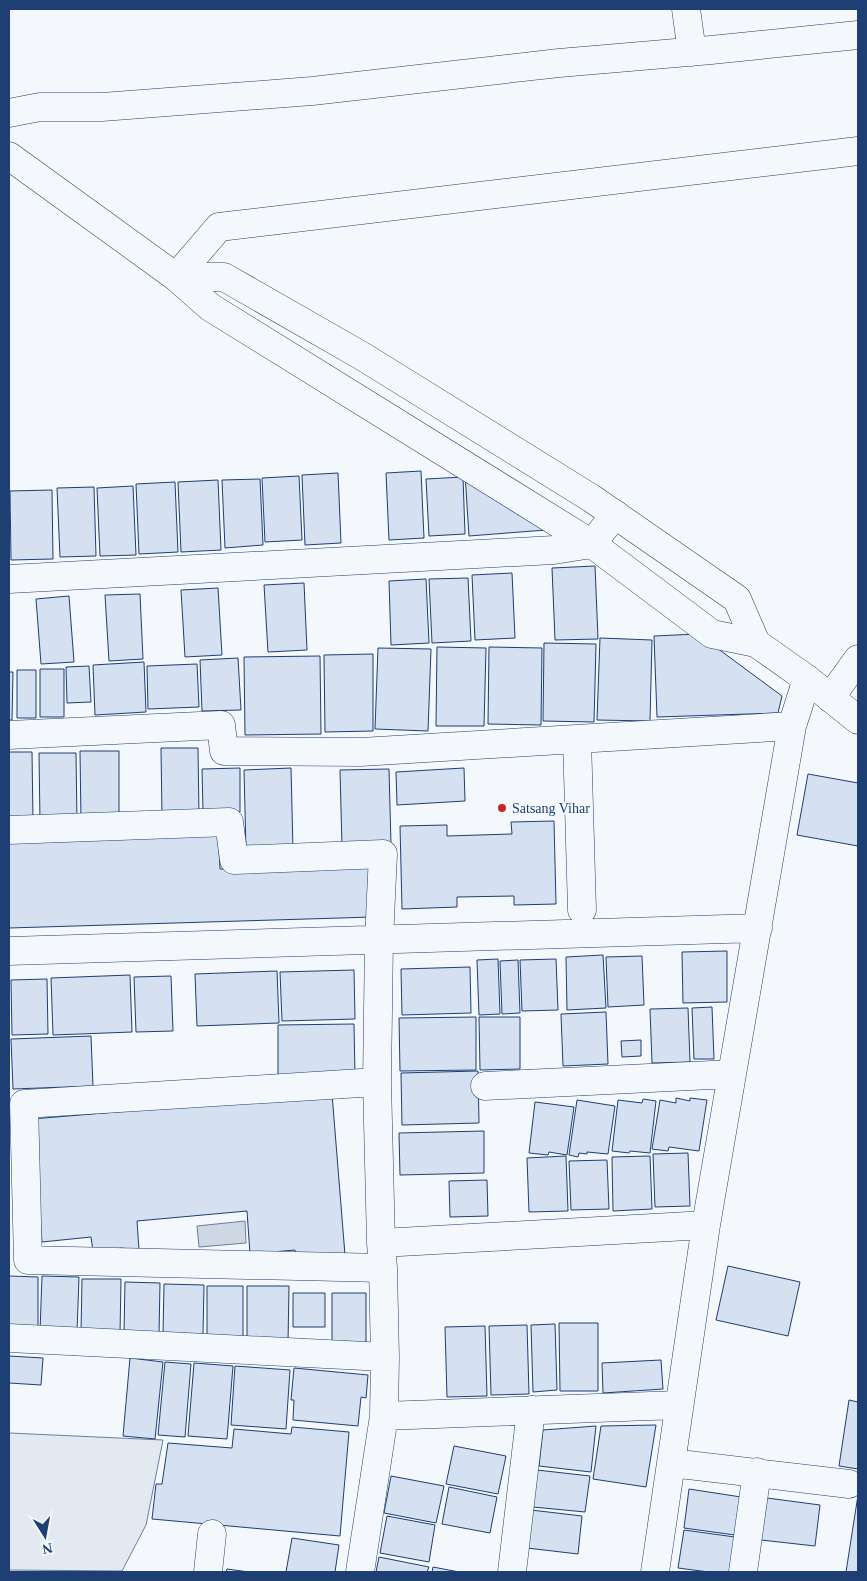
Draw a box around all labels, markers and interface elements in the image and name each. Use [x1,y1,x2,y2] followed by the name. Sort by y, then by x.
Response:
[512,801,590,816] place label: Satsang Vihar
[496,802,508,814] marker: Satsang Vihar
[20,1511,70,1561] north arrow
[41,1540,54,1557] text: N

